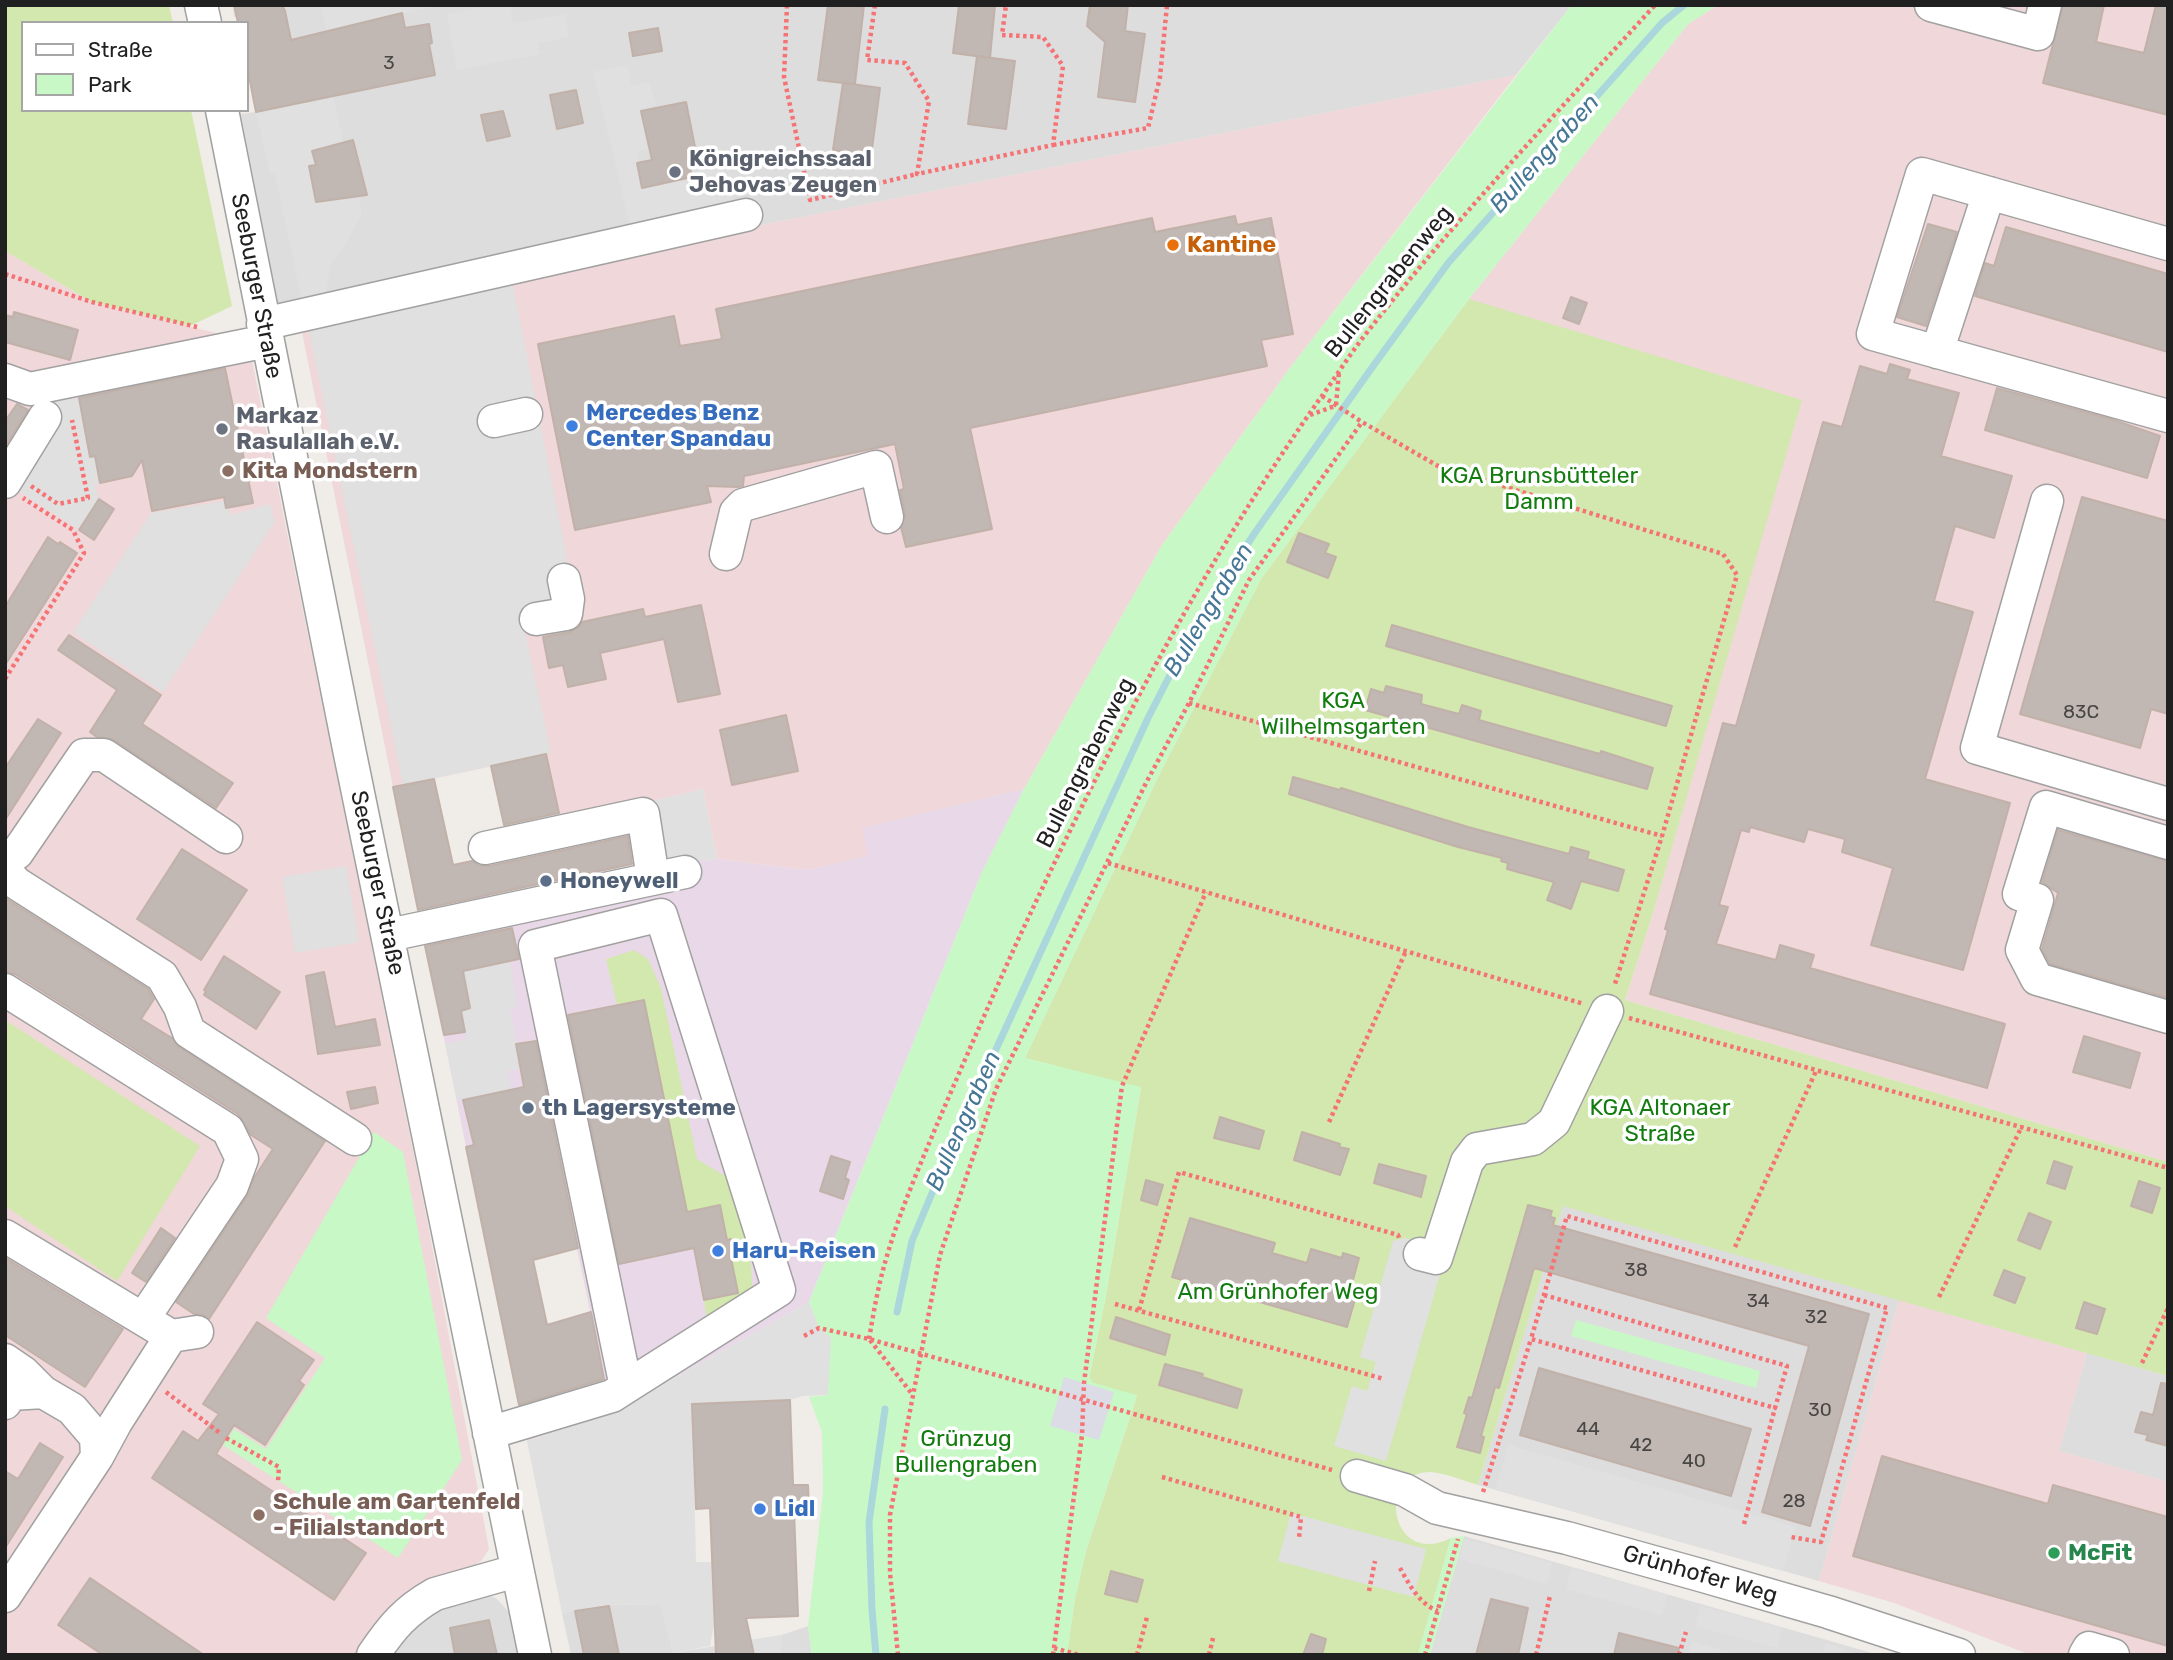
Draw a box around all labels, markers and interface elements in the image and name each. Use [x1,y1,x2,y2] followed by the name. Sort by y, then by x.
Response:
[21,21,248,112] legend
[88,37,153,62] text: Straße
[383,53,395,75] house number: 3
[88,72,132,97] text: Park
[1484,89,1606,219] water label: Bullengraben
[689,145,877,199] place label: Königreichssaal Jehovas Zeugen
[667,164,683,180] marker: Königreichssaal Jehovas Zeugen
[225,191,287,381] street label: Seeburger Straße
[1319,201,1459,363] street label: Bullengrabenweg
[1187,231,1276,259] place label: Kantine
[1165,237,1181,253] marker: Kantine
[586,399,771,453] place label: Mercedes Benz Center Spandau
[236,402,400,456] place label: Markaz Rasulallah e.V.
[564,418,580,434] marker: Mercedes Benz Center Spandau
[214,421,230,437] marker: Markaz Rasulallah e.V.
[242,457,418,485] place label: Kita Mondstern
[1440,462,1638,516] park label: KGA Brunsbütteler Damm
[220,463,236,479] marker: Kita Mondstern
[1158,538,1260,682] water label: Bullengraben
[1031,673,1141,853] street label: Bullengrabenweg
[1260,687,1426,741] park label: KGA Wilhelmsgarten
[2063,702,2099,724] house number: 83C
[344,788,410,978] street label: Seeburger Straße
[560,867,679,895] place label: Honeywell
[538,873,554,889] marker: Honeywell
[920,1047,1008,1195] water label: Bullengraben
[542,1094,736,1122] place label: th Lagersysteme
[1590,1094,1730,1148] park label: KGA Altonaer Straße
[520,1100,536,1116] marker: th Lagersysteme
[732,1237,876,1265] place label: Haru-Reisen
[710,1243,726,1259] marker: Haru-Reisen
[1624,1260,1648,1282] house number: 38
[1177,1278,1379,1306] park label: Am Grünhofer Weg
[1746,1291,1770,1313] house number: 34
[1805,1307,1827,1329] house number: 32
[1808,1400,1832,1422] house number: 30
[1576,1419,1600,1441] house number: 44
[895,1425,1037,1479] park label: Grünzug Bullengraben
[1630,1435,1652,1457] house number: 42
[1682,1451,1706,1473] house number: 40
[273,1488,521,1542] place label: Schule am Gartenfeld - Filialstandort
[1782,1491,1806,1513] house number: 28
[774,1495,815,1523] place label: Lidl
[752,1501,768,1517] marker: Lidl
[251,1507,267,1523] marker: Schule am Gartenfeld - Filialstandort
[2068,1539,2132,1567] place label: McFit
[1619,1540,1781,1610] street label: Grünhofer Weg
[2046,1545,2062,1561] marker: McFit

